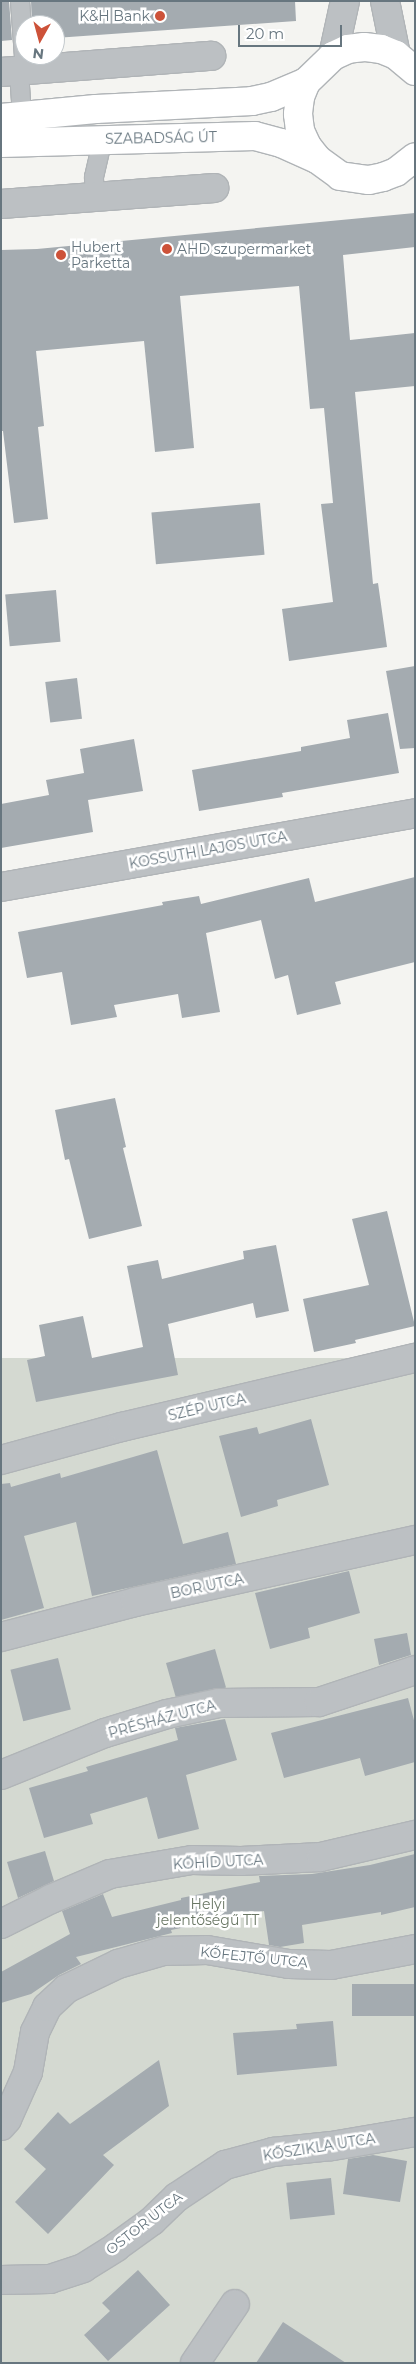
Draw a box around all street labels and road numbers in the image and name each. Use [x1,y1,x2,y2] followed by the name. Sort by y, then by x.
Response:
[105,129,217,147] street label: SZABADSÁG ÚT
[128,828,288,872] street label: KOSSUTH LAJOS UTCA
[166,1390,248,1424] street label: SZÉP UTCA
[169,1570,245,1602] street label: BOR UTCA
[106,1697,218,1741] street label: PRÉSHÁZ UTCA
[172,1851,264,1873] street label: KŐHÍD UTCA
[199,1943,309,1971] street label: KŐFEJTŐ UTCA
[262,2130,376,2164] street label: KŐSZIKLA UTCA
[103,2188,185,2258] street label: OSTOR UTCA

